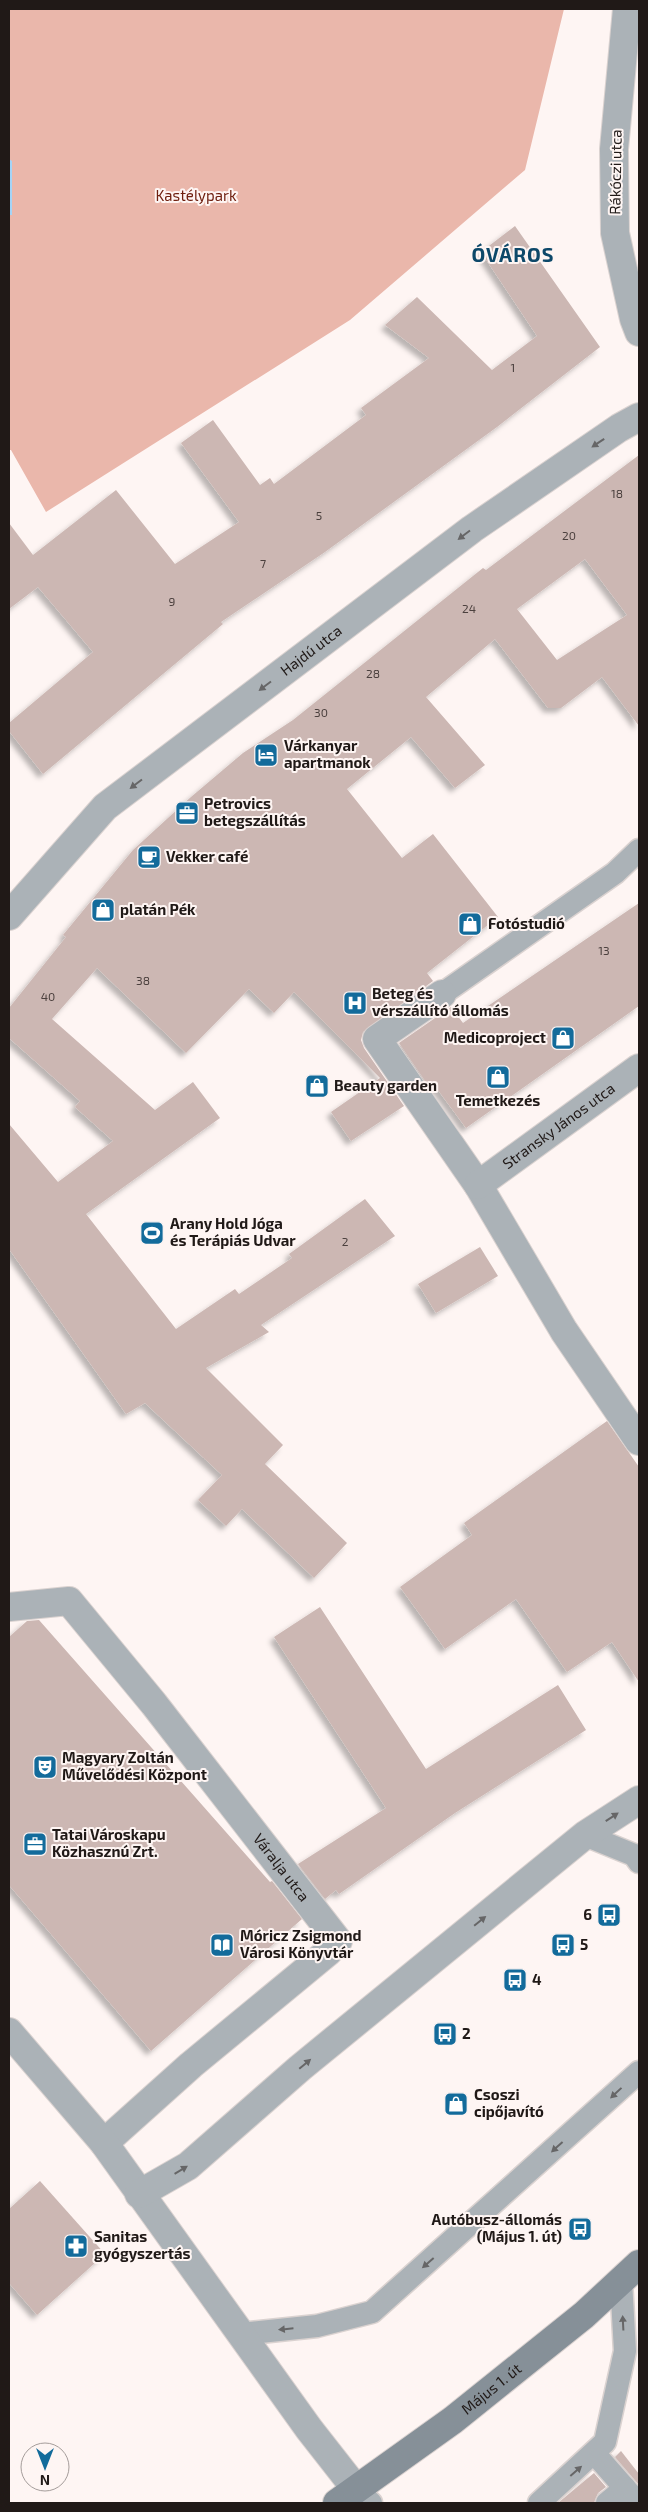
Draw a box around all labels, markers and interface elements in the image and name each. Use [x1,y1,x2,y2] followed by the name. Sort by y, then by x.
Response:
[605,129,625,215] street label: Rákóczi utca
[155,186,237,204] park label: Kastélypark
[471,242,555,266] district label: ÓVÁROS
[511,360,515,374] house number: 1
[591,438,605,447] one-way arrow
[611,486,623,500] house number: 18
[316,508,322,522] house number: 5
[562,528,576,542] house number: 20
[457,530,471,540] one-way arrow
[260,556,266,570] house number: 7
[169,594,176,608] house number: 9
[462,601,476,615] house number: 24
[276,621,345,679] street label: Hajdú utca
[366,666,380,680] house number: 28
[258,681,272,691] one-way arrow
[314,705,328,719] house number: 30
[284,736,371,771] place label: Várkanyar apartmanok
[253,742,279,768] hotel icon: Várkanyar apartmanok
[129,779,143,789] one-way arrow
[204,794,306,829] place label: Petrovics betegszállítás
[174,800,200,826] office icon: Petrovics betegszállítás
[136,844,162,870] cafe icon: Vekker café
[166,847,248,865] place label: Vekker café
[90,897,116,923] shop icon: platán Pék
[120,900,196,918] place label: platán Pék
[457,911,483,937] shop icon: Fotóstudió
[488,914,565,932] place label: Fotóstudió
[598,943,610,957] house number: 13
[136,973,150,987] house number: 38
[372,984,509,1019] place label: Beteg és vérszállító állomás
[41,989,55,1003] house number: 40
[342,990,368,1016] hospital icon: Beteg és vérszállító állomás
[550,1025,576,1051] shop icon: Medicoproject
[444,1028,546,1046] place label: Medicoproject
[485,1064,511,1090] shop icon: Temetkezés
[304,1073,330,1099] shop icon: Beauty garden
[334,1076,437,1095] place label: Beauty garden
[499,1079,618,1172] street label: Stransky János utca
[456,1091,540,1109] place label: Temetkezés
[170,1214,296,1249] place label: Arany Hold Jóga és Terápiás Udvar
[139,1220,165,1246] sports icon: Arany Hold Jóga és Terápiás Udvar
[342,1234,349,1248] house number: 2
[62,1748,207,1783] place label: Magyary Zoltán Művelődési Központ
[32,1754,58,1780] theatre icon: Magyary Zoltán Művelődési Központ
[606,1813,619,1822] one-way arrow
[52,1825,166,1860] place label: Tatai Városkapu Közhasznú Zrt.
[250,1830,314,1905] street label: Váralja utca
[22,1831,48,1857] office icon: Tatai Városkapu Közhasznú Zrt.
[596,1902,622,1928] bus stop icon: 6
[583,1905,592,1923] place label: 6
[473,1915,486,1926] one-way arrow
[240,1926,362,1962] place label: Móricz Zsigmond Városi Könyvtár
[209,1932,235,1958] library icon: Móricz Zsigmond Városi Könyvtár
[550,1932,576,1958] bus stop icon: 5
[580,1935,588,1953] place label: 5
[502,1967,528,1993] bus stop icon: 4
[532,1970,542,1988] place label: 4
[432,2021,458,2047] bus stop icon: 2
[462,2024,471,2042] place label: 2
[298,2059,311,2070] one-way arrow
[474,2085,544,2120] place label: Csoszi cipőjavító
[611,2087,623,2099] one-way arrow
[443,2091,469,2117] shop icon: Csoszi cipőjavító
[552,2141,564,2153] one-way arrow
[175,2165,188,2174] one-way arrow
[432,2210,562,2245] place label: Autóbusz-állomás (Május 1. út)
[567,2216,593,2242] bus stop icon: Autóbusz-állomás (Május 1. út)
[94,2227,190,2263] place label: Sanitas gyógyszertás
[63,2233,89,2259] pharmacy icon: Sanitas gyógyszertás
[422,2257,434,2269] one-way arrow
[619,2315,627,2331] one-way arrow
[277,2325,293,2333] one-way arrow
[457,2359,525,2418] street label: Május 1. út
[20,2442,70,2492] north arrow
[569,2465,581,2477] one-way arrow
[40,2472,50,2489] text: N

